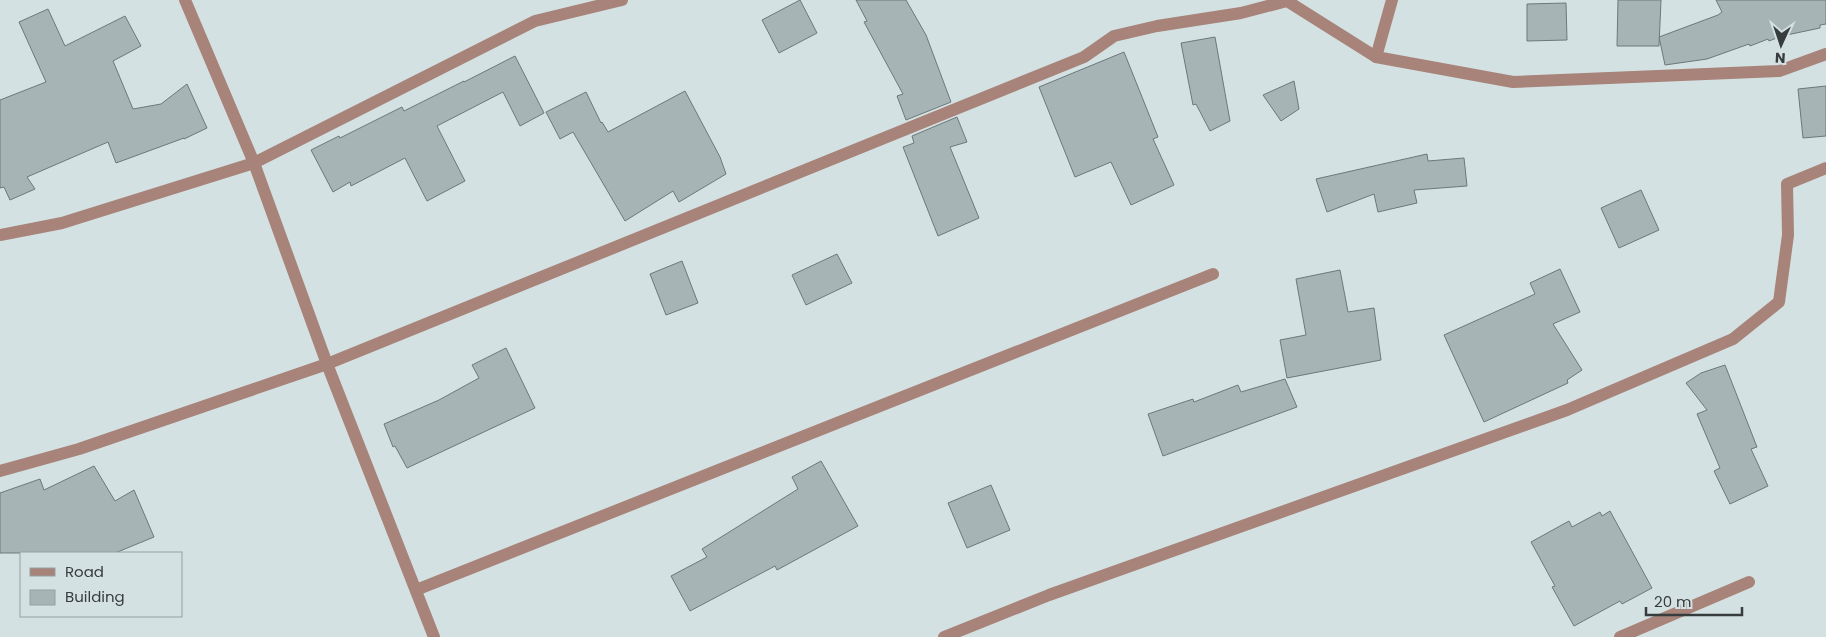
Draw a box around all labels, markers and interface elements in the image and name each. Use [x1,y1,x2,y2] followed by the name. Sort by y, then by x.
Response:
[1756,20,1806,70] north arrow
[1775,48,1786,68] text: N
[20,552,182,617] legend
[65,561,104,582] text: Road
[1646,584,1742,616] scale bar
[65,586,125,607] text: Building
[1654,591,1692,612] text: 20 m

